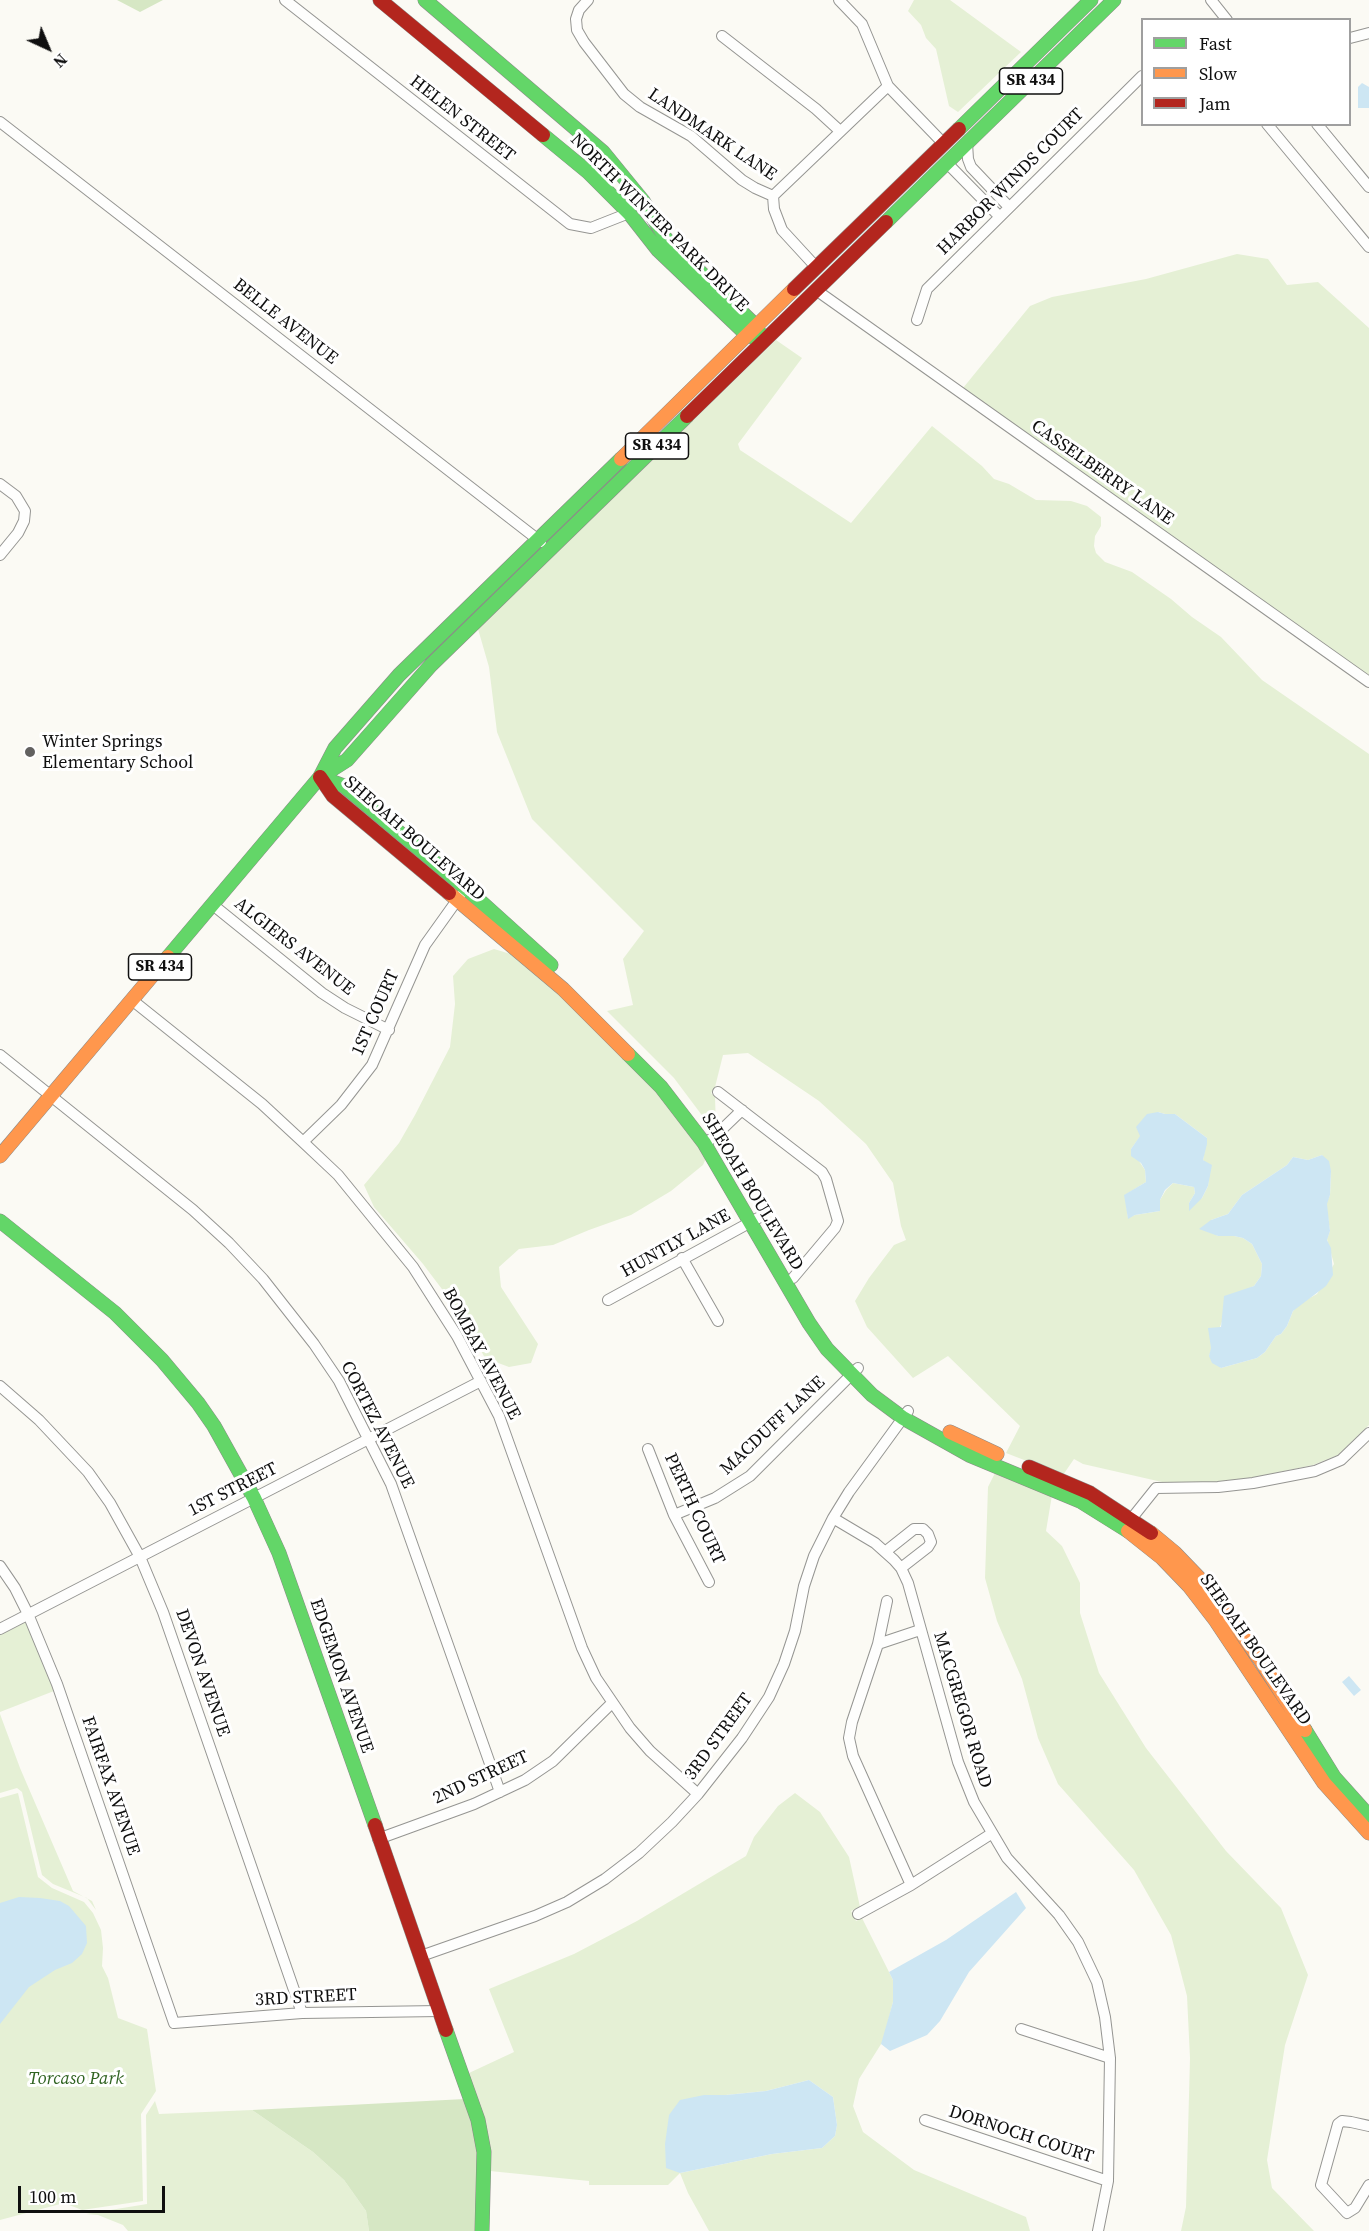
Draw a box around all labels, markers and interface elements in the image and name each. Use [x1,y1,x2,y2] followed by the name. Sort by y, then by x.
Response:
[18,18,78,78] north arrow
[1141,18,1351,126] legend
[1199,31,1232,56] text: Fast
[49,49,72,73] text: N
[1199,61,1237,86] text: Slow
[1000,68,1062,94] road number: SR 434
[405,71,519,167] street label: HELEN STREET
[644,84,780,186] street label: LANDMARK LANE
[1199,91,1231,116] text: Jam
[933,104,1089,260] street label: HARBOR WINDS COURT
[565,129,753,317] street label: NORTH WINTER PARK DRIVE
[228,274,342,370] street label: BELLE AVENUE
[1027,416,1177,530] street label: CASSELBERRY LANE
[626,433,688,459] road number: SR 434
[42,731,193,774] place label: Winter Springs Elementary School
[23,745,37,759] marker: Winter Springs Elementary School
[339,772,489,906] street label: SHEOAH BOULEVARD
[230,893,358,1001] street label: ALGIERS AVENUE
[128,954,192,980] road number: SR 434
[348,967,404,1059] street label: 1ST COURT
[696,1109,808,1275] street label: SHEOAH BOULEVARD
[617,1205,735,1283] street label: HUNTLY LANE
[437,1285,525,1423] street label: BOMBAY AVENUE
[336,1358,418,1492] street label: CORTEZ AVENUE
[716,1372,830,1480] street label: MACDUFF LANE
[659,1450,729,1568] street label: PERTH COURT
[185,1458,281,1522] street label: 1ST STREET
[1195,1570,1315,1730] street label: SHEOAH BOULEVARD
[304,1596,378,1756] street label: EDGEMON AVENUE
[170,1606,234,1740] street label: DEVON AVENUE
[928,1629,996,1791] street label: MACGREGOR ROAD
[680,1689,758,1785] street label: 3RD STREET
[76,1714,144,1858] street label: FAIRFAX AVENUE
[430,1746,532,1810] street label: 2ND STREET
[255,1985,357,2011] street label: 3RD STREET
[28,2068,124,2090] park label: Torcaso Park
[946,2101,1096,2169] street label: DORNOCH COURT
[21,2174,168,2212] scale bar
[29,2184,76,2209] text: 100 m

